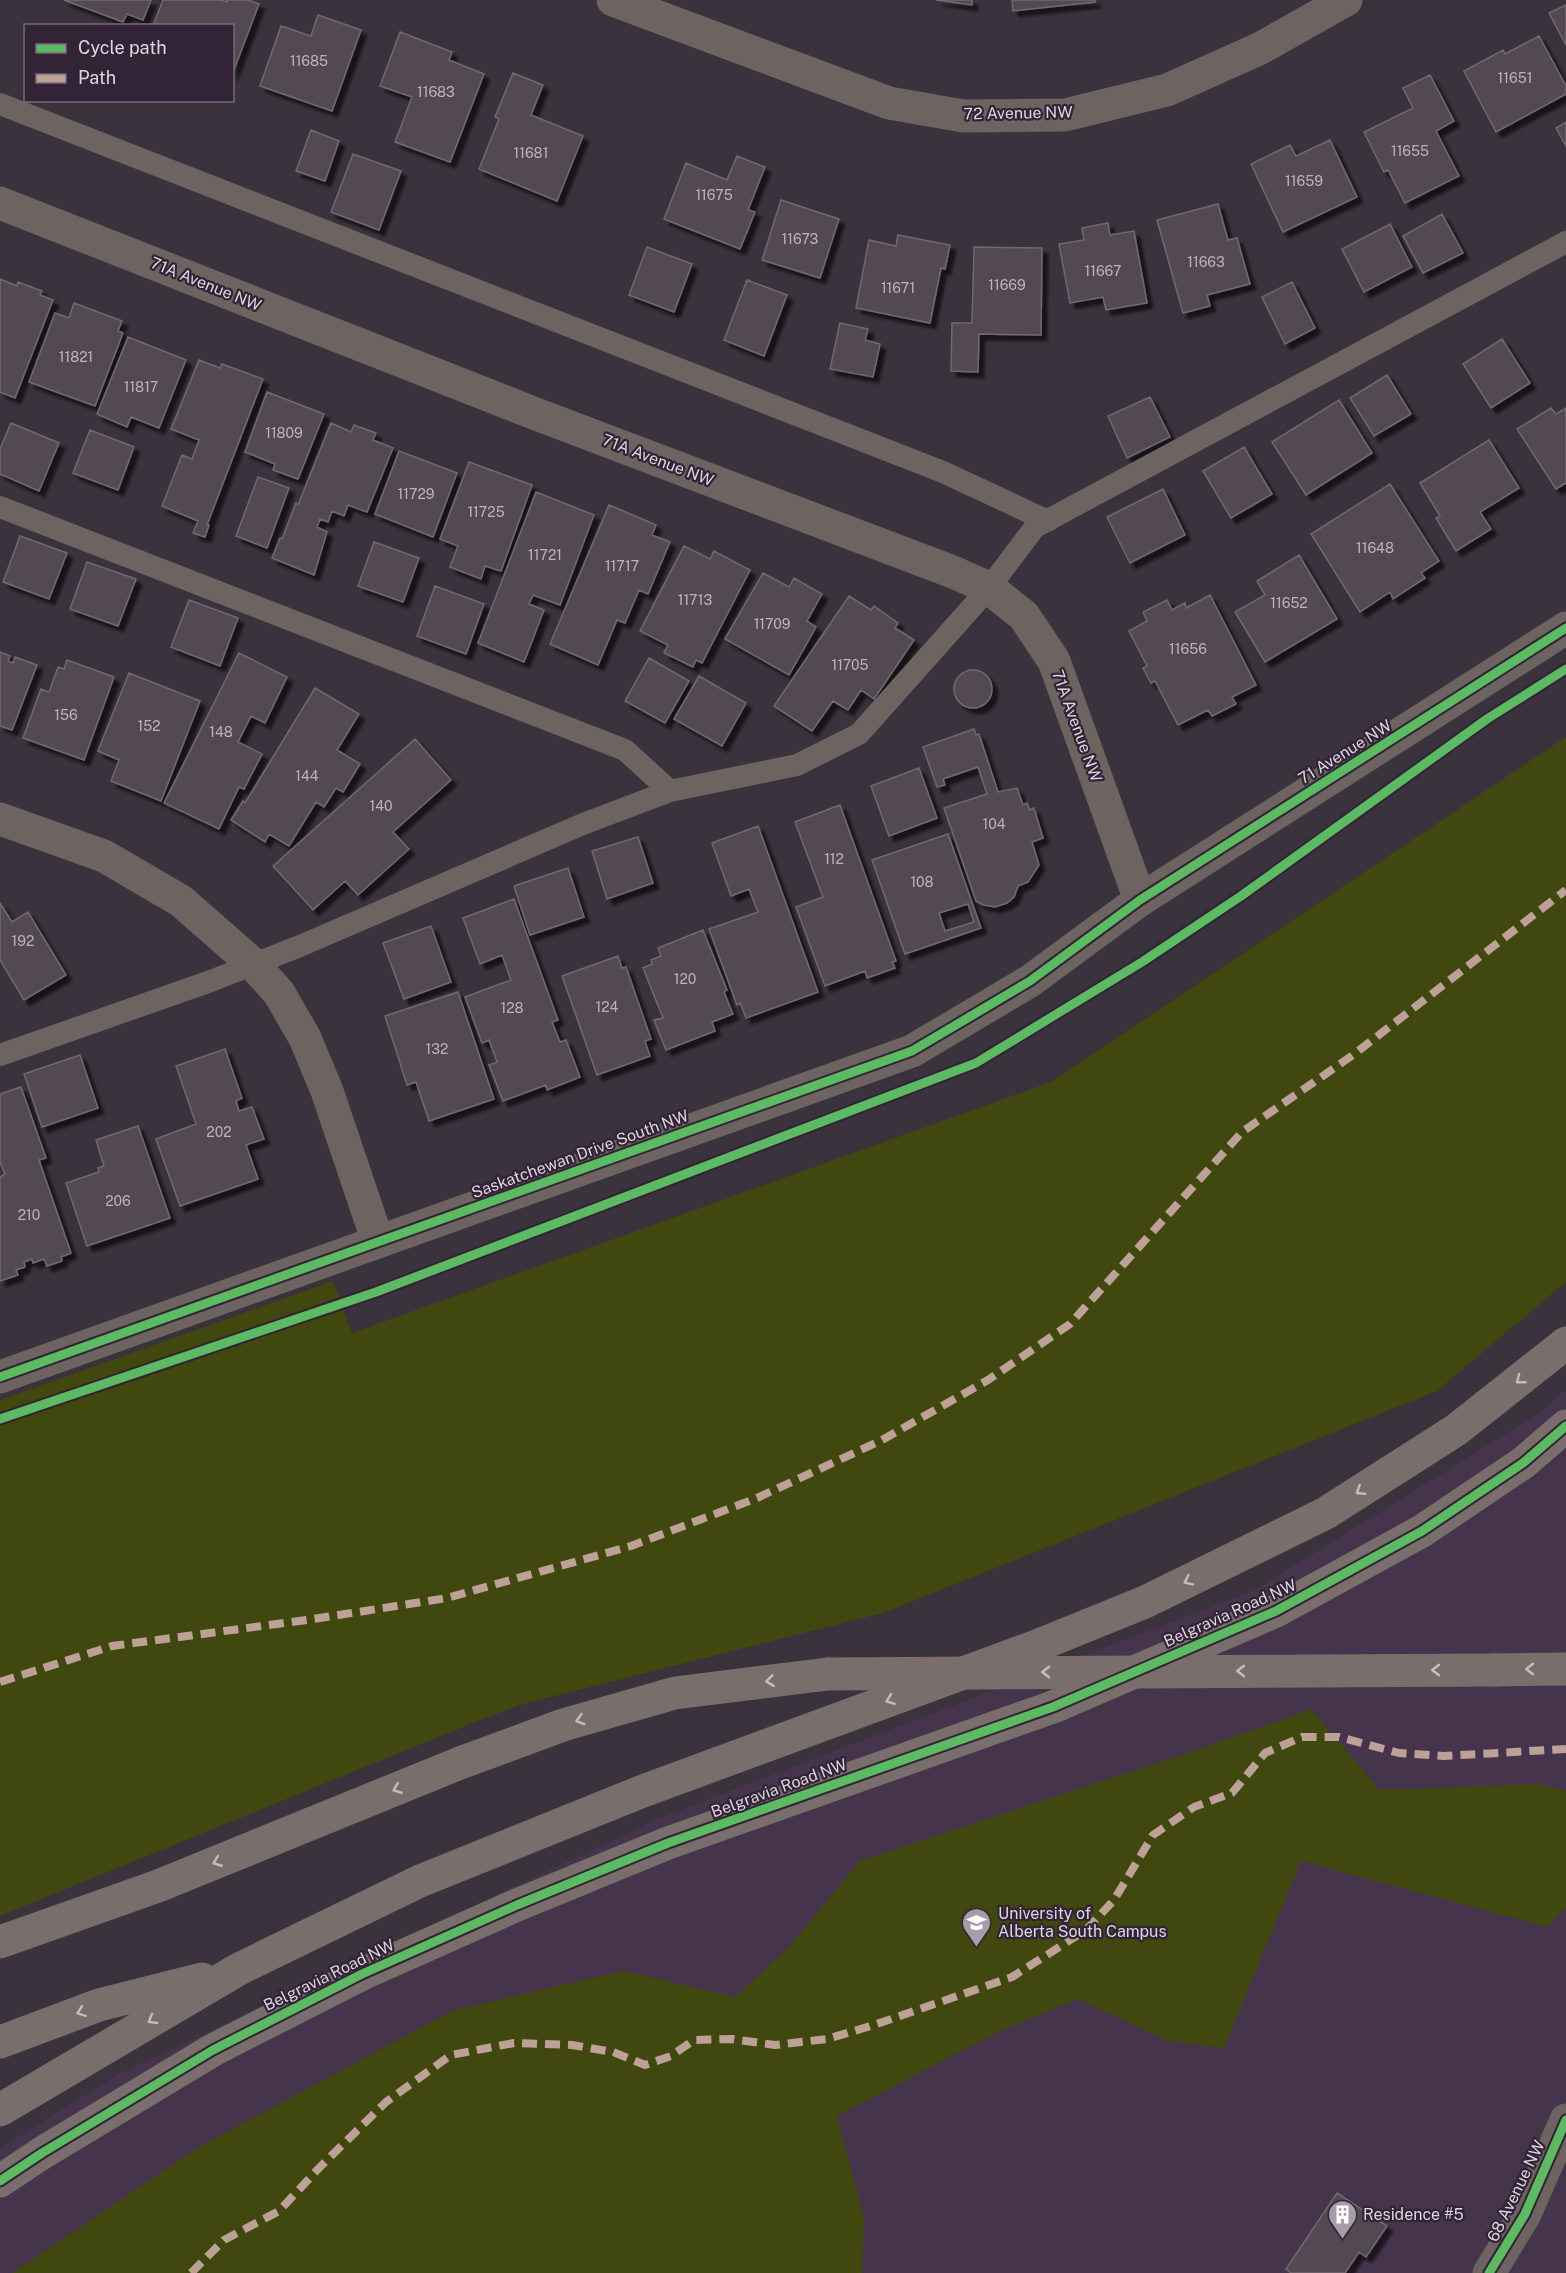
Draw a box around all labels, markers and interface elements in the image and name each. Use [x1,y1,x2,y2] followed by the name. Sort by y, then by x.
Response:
[24,24,234,102] legend
[78,37,167,58] text: Cycle path
[290,53,328,69] house number: 11685
[78,67,116,88] text: Path
[1498,70,1532,86] house number: 11651
[417,84,455,100] house number: 11683
[963,103,1073,123] street label: 72 Avenue NW
[1391,143,1429,159] house number: 11655
[514,145,548,161] house number: 11681
[1285,173,1323,189] house number: 11659
[695,187,733,203] house number: 11675
[782,231,819,247] house number: 11673
[148,253,264,315] street label: 71A Avenue NW
[1187,254,1225,270] house number: 11663
[1085,263,1121,279] house number: 11667
[988,277,1026,293] house number: 11669
[881,280,915,296] house number: 11671
[59,349,93,365] house number: 11821
[124,379,158,395] house number: 11817
[265,425,303,441] house number: 11809
[600,430,716,490] street label: 71A Avenue NW
[398,486,435,502] house number: 11729
[467,504,505,520] house number: 11725
[1356,540,1394,556] house number: 11648
[528,547,562,563] house number: 11721
[605,558,639,574] house number: 11717
[678,592,712,608] house number: 11713
[1270,595,1308,611] house number: 11652
[754,616,791,632] house number: 11709
[1169,641,1207,657] house number: 11656
[831,657,869,673] house number: 11705
[1048,667,1106,785] street label: 71A Avenue NW
[54,707,78,723] house number: 156
[1295,716,1395,788] street label: 71 Avenue NW
[137,718,161,734] house number: 152
[209,724,233,740] house number: 148
[295,768,319,784] house number: 144
[369,798,393,814] house number: 140
[982,816,1006,832] house number: 104
[824,851,844,867] house number: 112
[910,874,934,890] house number: 108
[12,933,34,949] house number: 192
[674,971,696,987] house number: 120
[596,999,619,1015] house number: 124
[500,1000,524,1016] house number: 128
[426,1041,448,1057] house number: 132
[469,1106,691,1202] street label: Saskatchewan Drive South NW
[206,1124,232,1140] house number: 202
[105,1193,131,1209] house number: 206
[18,1207,40,1223] house number: 210
[1516,1372,1527,1383] one-way arrow
[1356,1484,1367,1495] one-way arrow
[1183,1574,1194,1585] one-way arrow
[1161,1575,1299,1651] street label: Belgravia Road NW
[1526,1663,1535,1675] one-way arrow
[1432,1664,1441,1676] one-way arrow
[1237,1665,1246,1677] one-way arrow
[1042,1666,1051,1678] one-way arrow
[766,1674,775,1687] one-way arrow
[885,1693,896,1706] one-way arrow
[575,1713,586,1725] one-way arrow
[708,1755,850,1821] street label: Belgravia Road NW
[393,1782,404,1794] one-way arrow
[212,1855,223,1867] one-way arrow
[998,1904,1167,1941] place label: University of Alberta South Campus
[961,1906,993,1948] school or university icon: University of Alberta South Campus
[260,1935,398,2015] street label: Belgravia Road NW
[76,2004,87,2017] one-way arrow
[148,2013,158,2025] one-way arrow
[1483,2137,1549,2245] street label: 68 Avenue NW
[1326,2198,1358,2240] building icon: Residence #5
[1363,2205,1464,2224] place label: Residence #5

